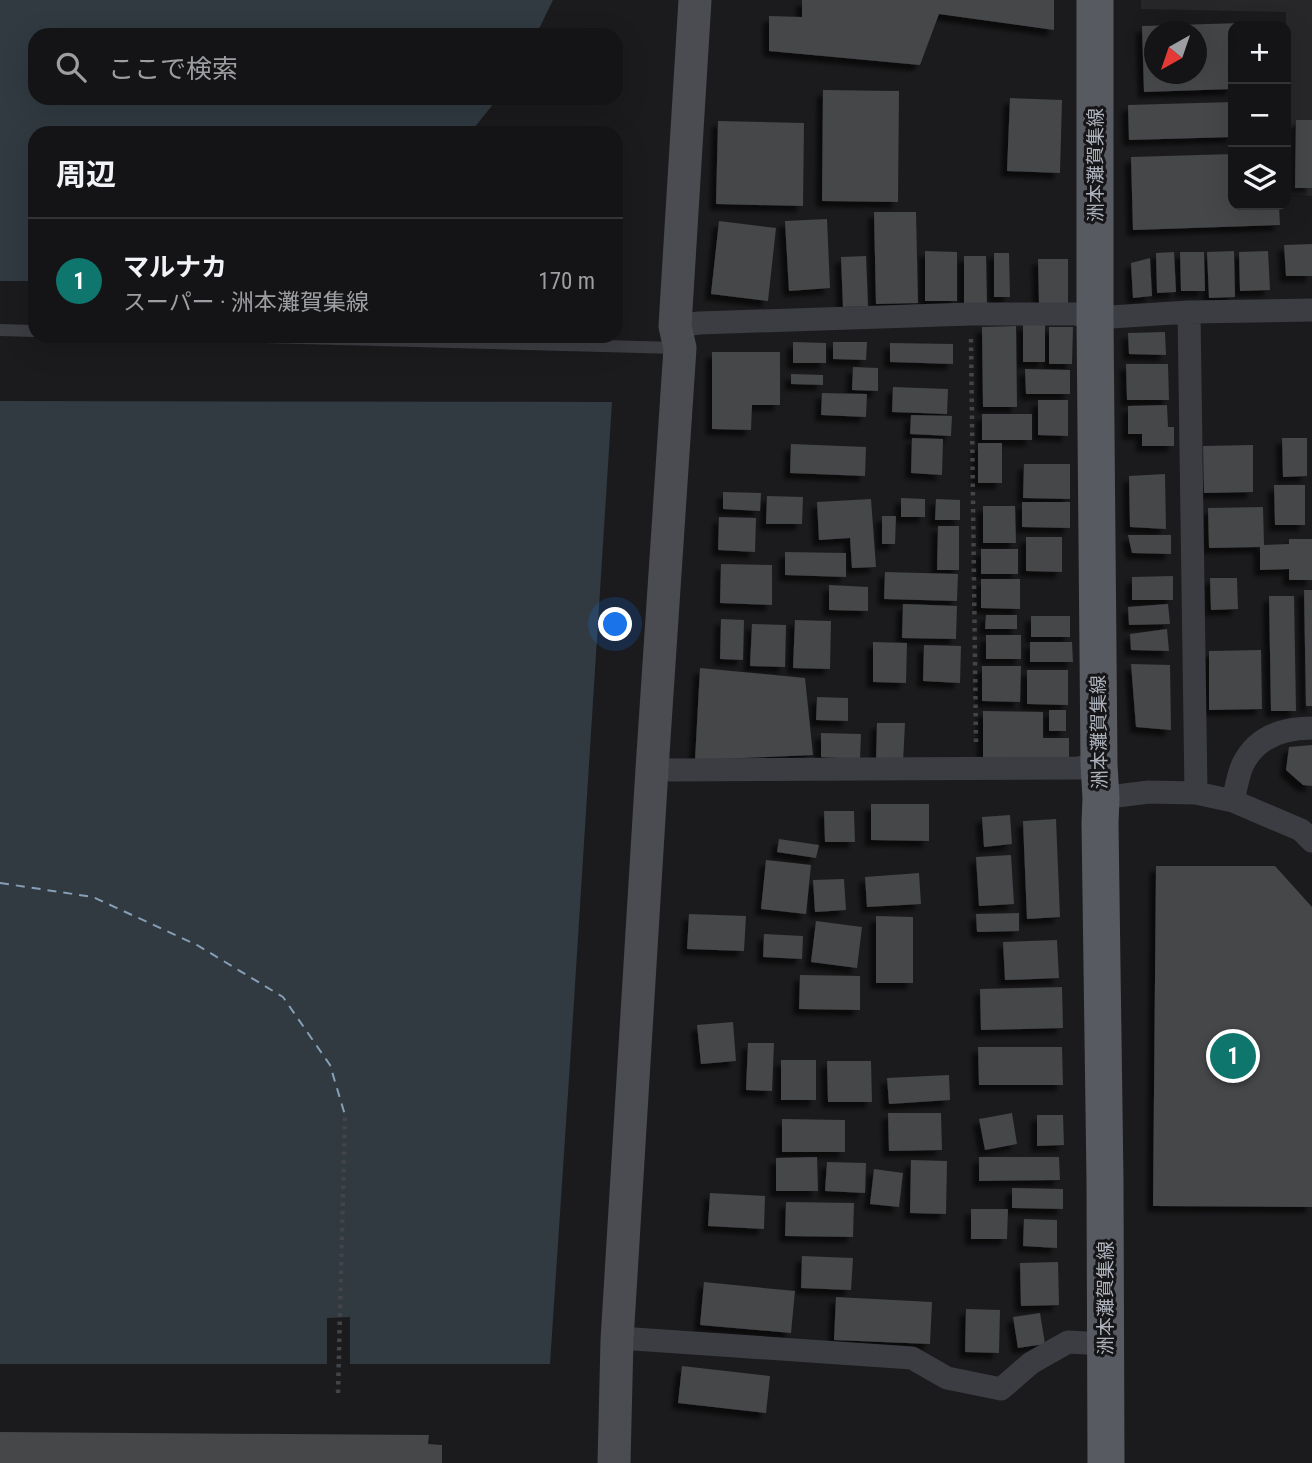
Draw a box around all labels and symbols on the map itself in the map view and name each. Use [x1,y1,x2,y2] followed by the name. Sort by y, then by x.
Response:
[1144,21,1207,84] north arrow
[1084,108,1107,222] street label: 洲本灘賀集線
[598,607,632,641] your location
[1087,675,1111,789] street label: 洲本灘賀集線
[1210,1030,1256,1082] pin: 1
[1094,1241,1117,1355] street label: 洲本灘賀集線

